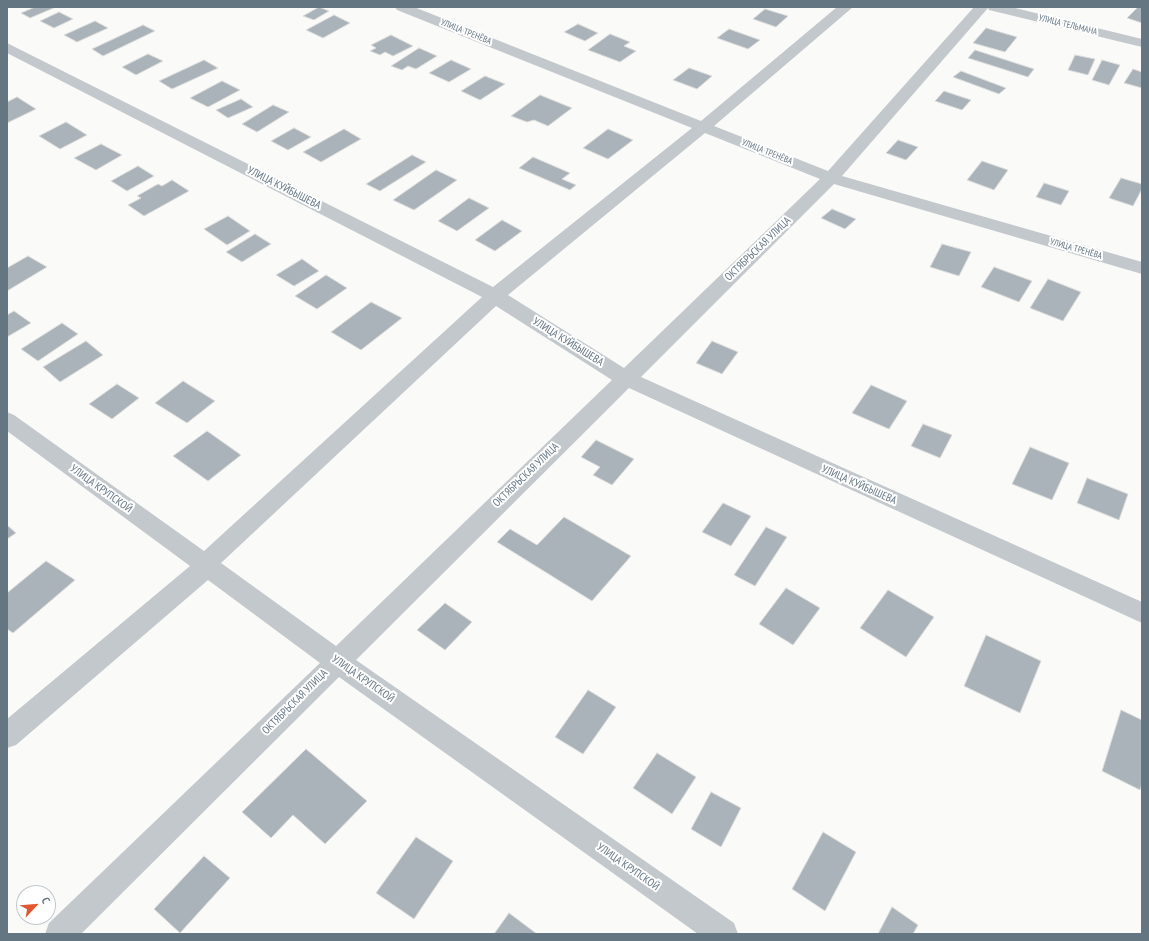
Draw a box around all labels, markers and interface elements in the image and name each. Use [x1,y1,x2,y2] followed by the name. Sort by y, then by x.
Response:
[1038,13,1098,37] street label: УЛИЦА ТЕЛЬМАНА
[439,17,493,47] street label: УЛИЦА ТРЕНЁВА
[740,137,794,167] street label: УЛИЦА ТРЕНЁВА
[245,164,323,212] street label: УЛИЦА КУЙБЫШЕВА
[722,214,794,284] street label: ОКТЯБРЬСКАЯ УЛИЦА
[1049,236,1103,262] street label: УЛИЦА ТРЕНЁВА
[530,315,606,369] street label: УЛИЦА КУЙБЫШЕВА
[490,440,562,510] street label: ОКТЯБРЬСКАЯ УЛИЦА
[68,462,134,516] street label: УЛИЦА КРУПСКОЙ
[819,463,899,507] street label: УЛИЦА КУЙБЫШЕВА
[329,653,397,705] street label: УЛИЦА КРУПСКОЙ
[260,667,330,737] street label: ОКТЯБРЬСКАЯ УЛИЦА
[594,841,662,893] street label: УЛИЦА КРУПСКОЙ
[16,885,56,925] north arrow
[38,895,53,906] text: С

